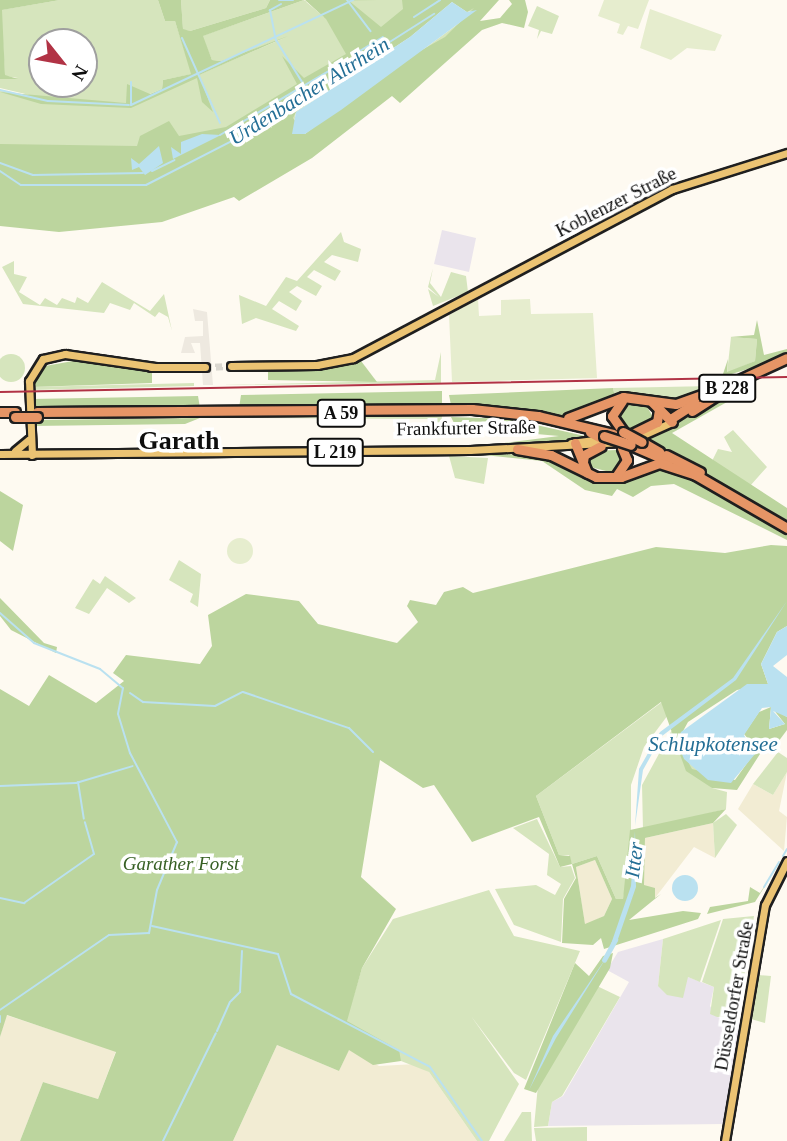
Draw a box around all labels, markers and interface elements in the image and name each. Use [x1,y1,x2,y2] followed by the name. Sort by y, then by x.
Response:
[28,28,98,98] north arrow
[224,31,394,151] water label: Urdenbacher Altrhein
[67,62,92,84] text: N
[552,162,680,242] street label: Koblenzer Straße
[697,374,757,402] road number: B 228
[315,398,367,428] road number: A 59
[396,415,536,441] street label: Frankfurter Straße
[139,425,219,457] district label: Garath
[305,438,365,466] road number: L 219
[648,731,778,757] water label: Schlupkotensee
[619,841,649,879] water label: Itter
[123,853,239,875] park label: Garather Forst
[710,919,758,1073] street label: Düsseldorfer Straße

